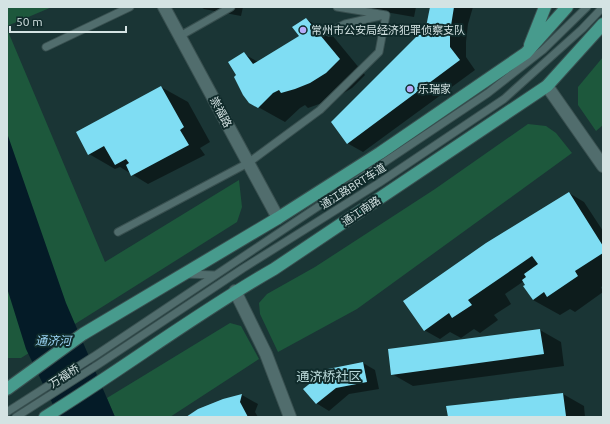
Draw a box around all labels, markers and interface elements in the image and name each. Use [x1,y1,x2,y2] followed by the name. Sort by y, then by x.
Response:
[10,8,126,34] scale bar
[16,15,43,28] text: 50 m
[311,24,465,36] place label: 常州市公安局经济犯罪侦察支队
[298,25,308,35] marker: 常州市公安局经济犯罪侦察支队
[418,83,451,95] place label: 乐瑞家
[405,84,415,94] marker: 乐瑞家
[208,95,234,129] street label: 崇福路
[318,161,388,211] street label: 通江路BRT车道
[339,194,383,228] street label: 通江南路
[35,334,73,347] water label: 通济河
[47,362,81,390] street label: 万福桥
[296,369,362,383] district label: 通济桥社区

